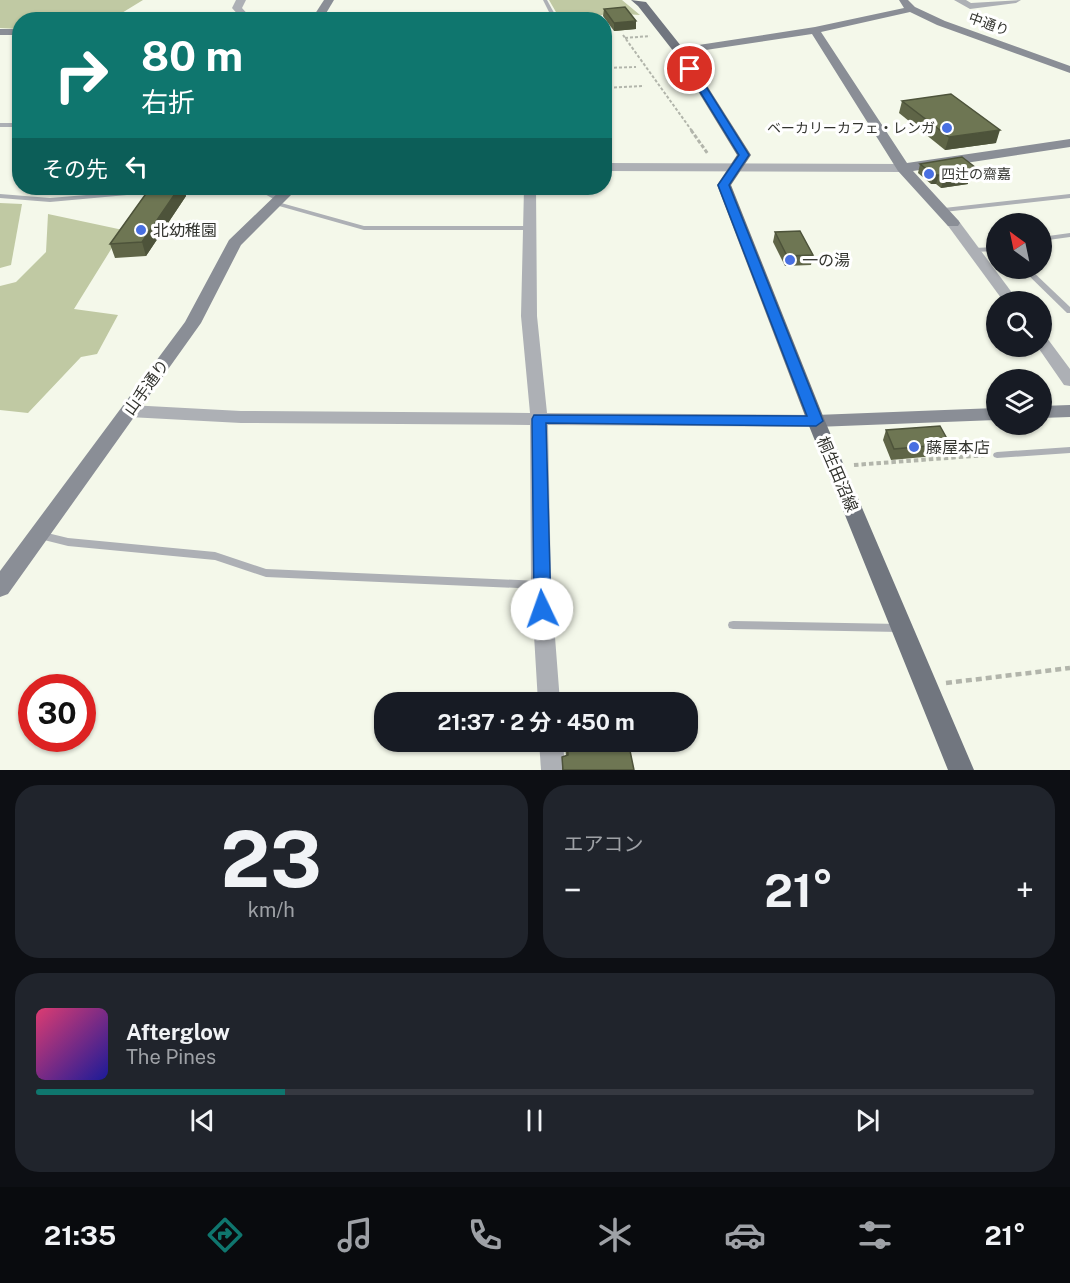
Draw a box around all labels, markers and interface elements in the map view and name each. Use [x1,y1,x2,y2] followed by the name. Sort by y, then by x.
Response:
[967,9,1011,39] street label: 中通り
[141,31,243,80] text: 80 m
[42,36,120,114] icon: right
[664,43,715,94] pin
[673,52,706,85] icon: arrive
[141,86,195,118] text: 右折
[767,120,935,136] place label: ベーカリーカフェ・レンガ
[940,121,954,135] marker: ベーカリーカフェ・レンガ
[120,150,153,183] icon: left
[42,156,108,182] text: その先
[941,166,1011,182] place label: 四辻の齋嘉
[922,167,936,181] marker: 四辻の齋嘉
[986,213,1052,279] north arrow
[986,213,1052,435] map controls
[153,221,217,240] place label: 北幼稚園
[134,223,148,237] marker: 北幼稚園
[802,251,850,270] place label: 一の湯
[783,253,797,267] marker: 一の湯
[986,291,1052,357] button: search
[120,356,173,419] street label: 山手通り
[986,369,1052,435] button: layers
[813,434,862,515] street label: 桐生田沼線
[926,438,990,457] place label: 藤屋本店
[907,440,921,454] marker: 藤屋本店
[510,577,574,641] position arrow
[18,674,96,752] speed limit sign: 30
[437,709,635,735] text: 21:37 · 2 分 · 450 m
[221,813,322,905] text: 23
[564,832,644,856] text: エアコン
[764,864,833,917] text: 21°
[564,871,582,909] text: −
[1016,871,1034,909] text: +
[248,898,295,922] text: km/h
[126,1019,230,1045] text: Afterglow
[126,1045,216,1069] text: The Pines
[186,1104,219,1137] icon: previous
[518,1104,551,1137] icon: pause
[851,1104,884,1137] icon: next
[204,1214,246,1256] icon: directions
[334,1214,376,1256] icon: music
[464,1214,506,1256] icon: phone
[594,1214,636,1256] icon: climate
[724,1214,766,1256] icon: car
[854,1214,896,1256] icon: filters
[44,1219,116,1251] text: 21:35
[984,1219,1026,1251] text: 21°

